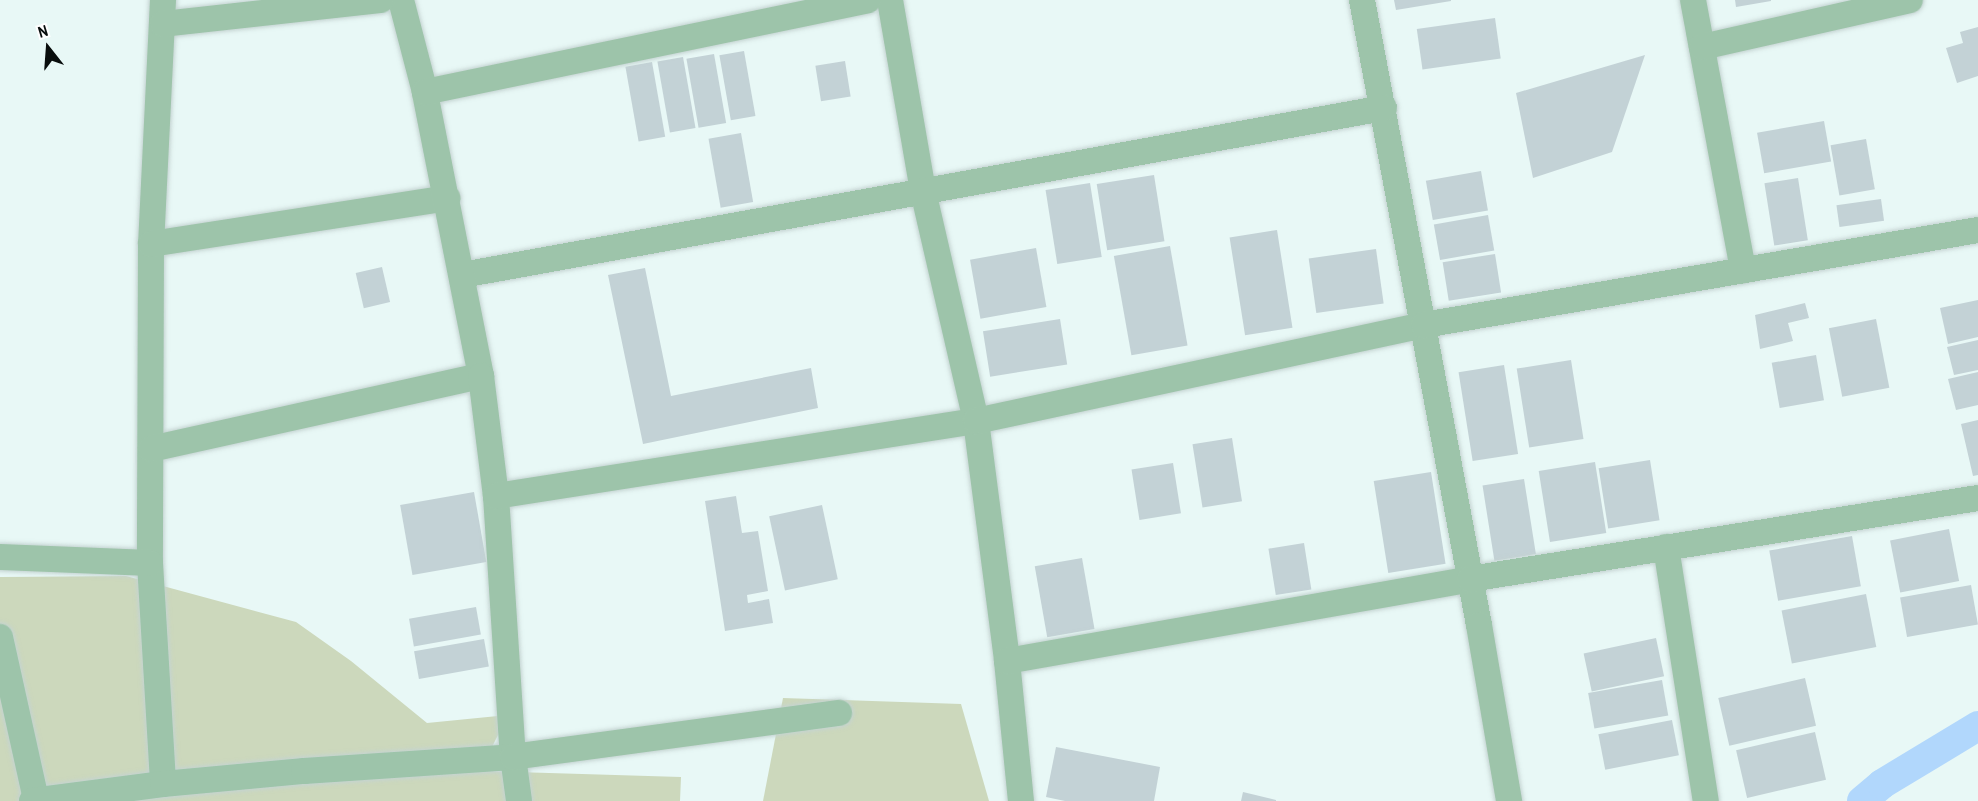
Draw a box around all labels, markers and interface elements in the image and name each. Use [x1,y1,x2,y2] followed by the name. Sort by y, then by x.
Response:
[18,18,78,78] north arrow
[35,19,50,43] text: N

